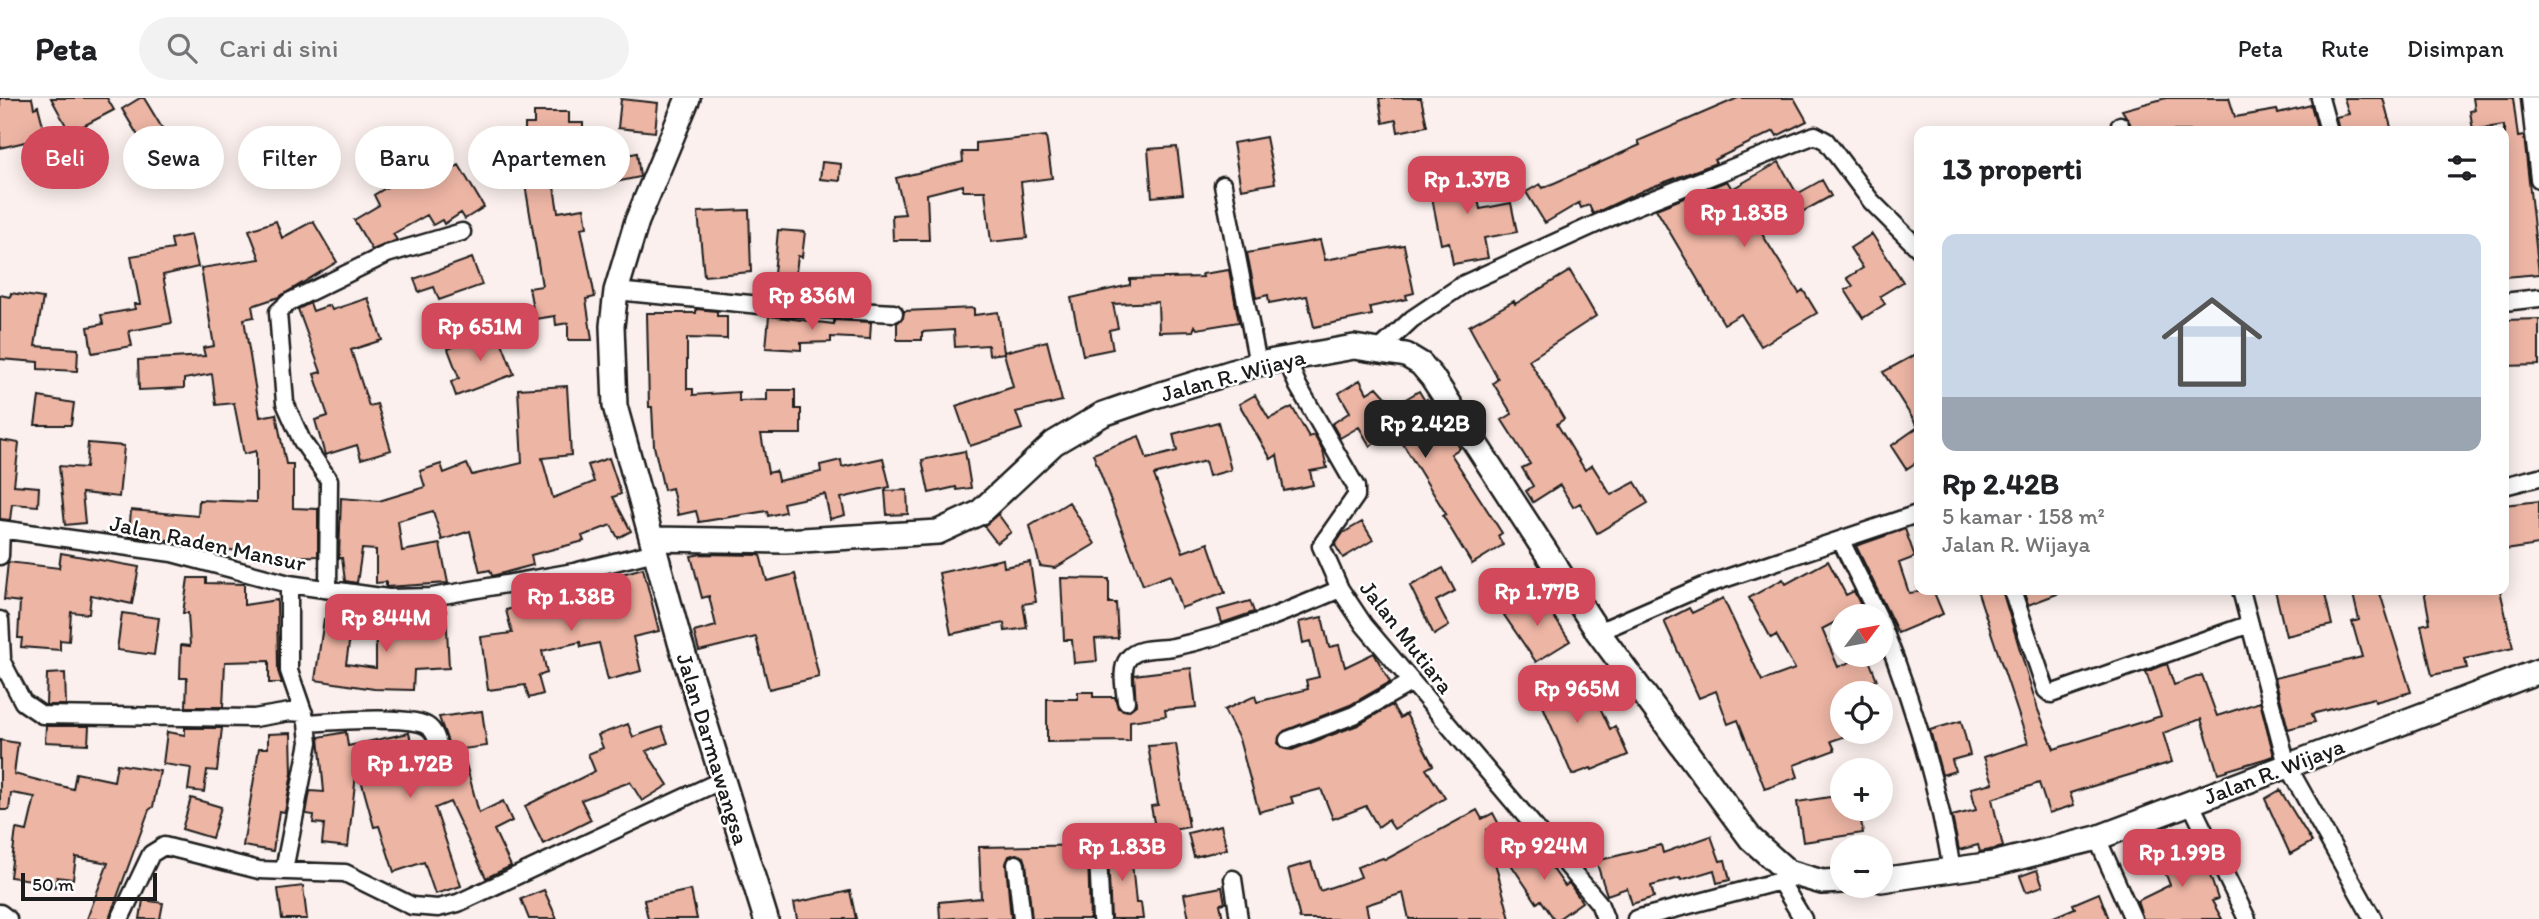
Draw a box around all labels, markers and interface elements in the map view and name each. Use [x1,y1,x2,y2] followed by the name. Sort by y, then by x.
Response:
[139,17,629,80] search box
[35,29,97,68] text: Peta
[163,29,201,67] icon: search
[219,32,338,64] text: Cari di sini
[2238,34,2283,63] text: Peta
[2321,34,2369,63] text: Rute
[2407,34,2504,63] text: Disimpan
[21,126,109,189] chip: Beli
[123,126,224,189] chip: Sewa
[238,126,341,189] chip: Filter
[355,126,454,189] chip: Baru
[468,126,630,189] chip: Apartemen
[2443,149,2481,187] icon: filters
[1942,150,2082,187] text: 13 properti
[1395,156,1539,216] pin: Rp 1.37B
[1424,165,1510,193] text: Rp 1.37B
[1672,190,1816,249] pin: Rp 1.83B
[1700,198,1788,226] text: Rp 1.83B
[747,272,877,332] pin: Rp 836M
[2149,279,2275,405] icon: home
[768,281,856,309] text: Rp 836M
[415,303,545,363] pin: Rp 651M
[438,312,522,340] text: Rp 651M
[1158,342,1308,408] street label: Jalan R. Wijaya
[1353,400,1497,460] pin: Rp 2.42B
[1380,409,1470,437] text: Rp 2.42B
[1942,465,2059,502] text: Rp 2.42B
[1942,502,2105,530] text: 5 kamar · 158 m²
[107,509,309,577] street label: Jalan Raden Mansur
[1942,530,2090,558] text: Jalan R. Wijaya
[1465,568,1609,628] pin: Rp 1.77B
[499,574,643,633] pin: Rp 1.38B
[1354,575,1460,699] street label: Jalan Mutiara
[1494,577,1580,605] text: Rp 1.77B
[527,582,615,610] text: Rp 1.38B
[321,594,451,654] pin: Rp 844M
[341,603,431,631] text: Rp 844M
[1830,604,1894,667] north arrow
[1830,604,1893,898] map controls
[671,650,755,848] street label: Jalan Darmawangsa
[1512,666,1642,725] pin: Rp 965M
[1534,674,1620,702] text: Rp 965M
[1830,681,1893,744] button: locate
[2200,731,2348,811] street label: Jalan R. Wijaya
[338,740,482,800] pin: Rp 1.72B
[367,749,453,777] text: Rp 1.72B
[1830,758,1893,821] button: +
[1479,822,1609,882] pin: Rp 924M
[1050,824,1194,883] pin: Rp 1.83B
[2110,830,2254,889] pin: Rp 1.99B
[1500,831,1588,859] text: Rp 924M
[1078,832,1166,860] text: Rp 1.83B
[1830,835,1893,898] button: −
[2139,838,2225,866] text: Rp 1.99B
[21,870,158,902] scale bar
[32,873,74,896] text: 50 m

